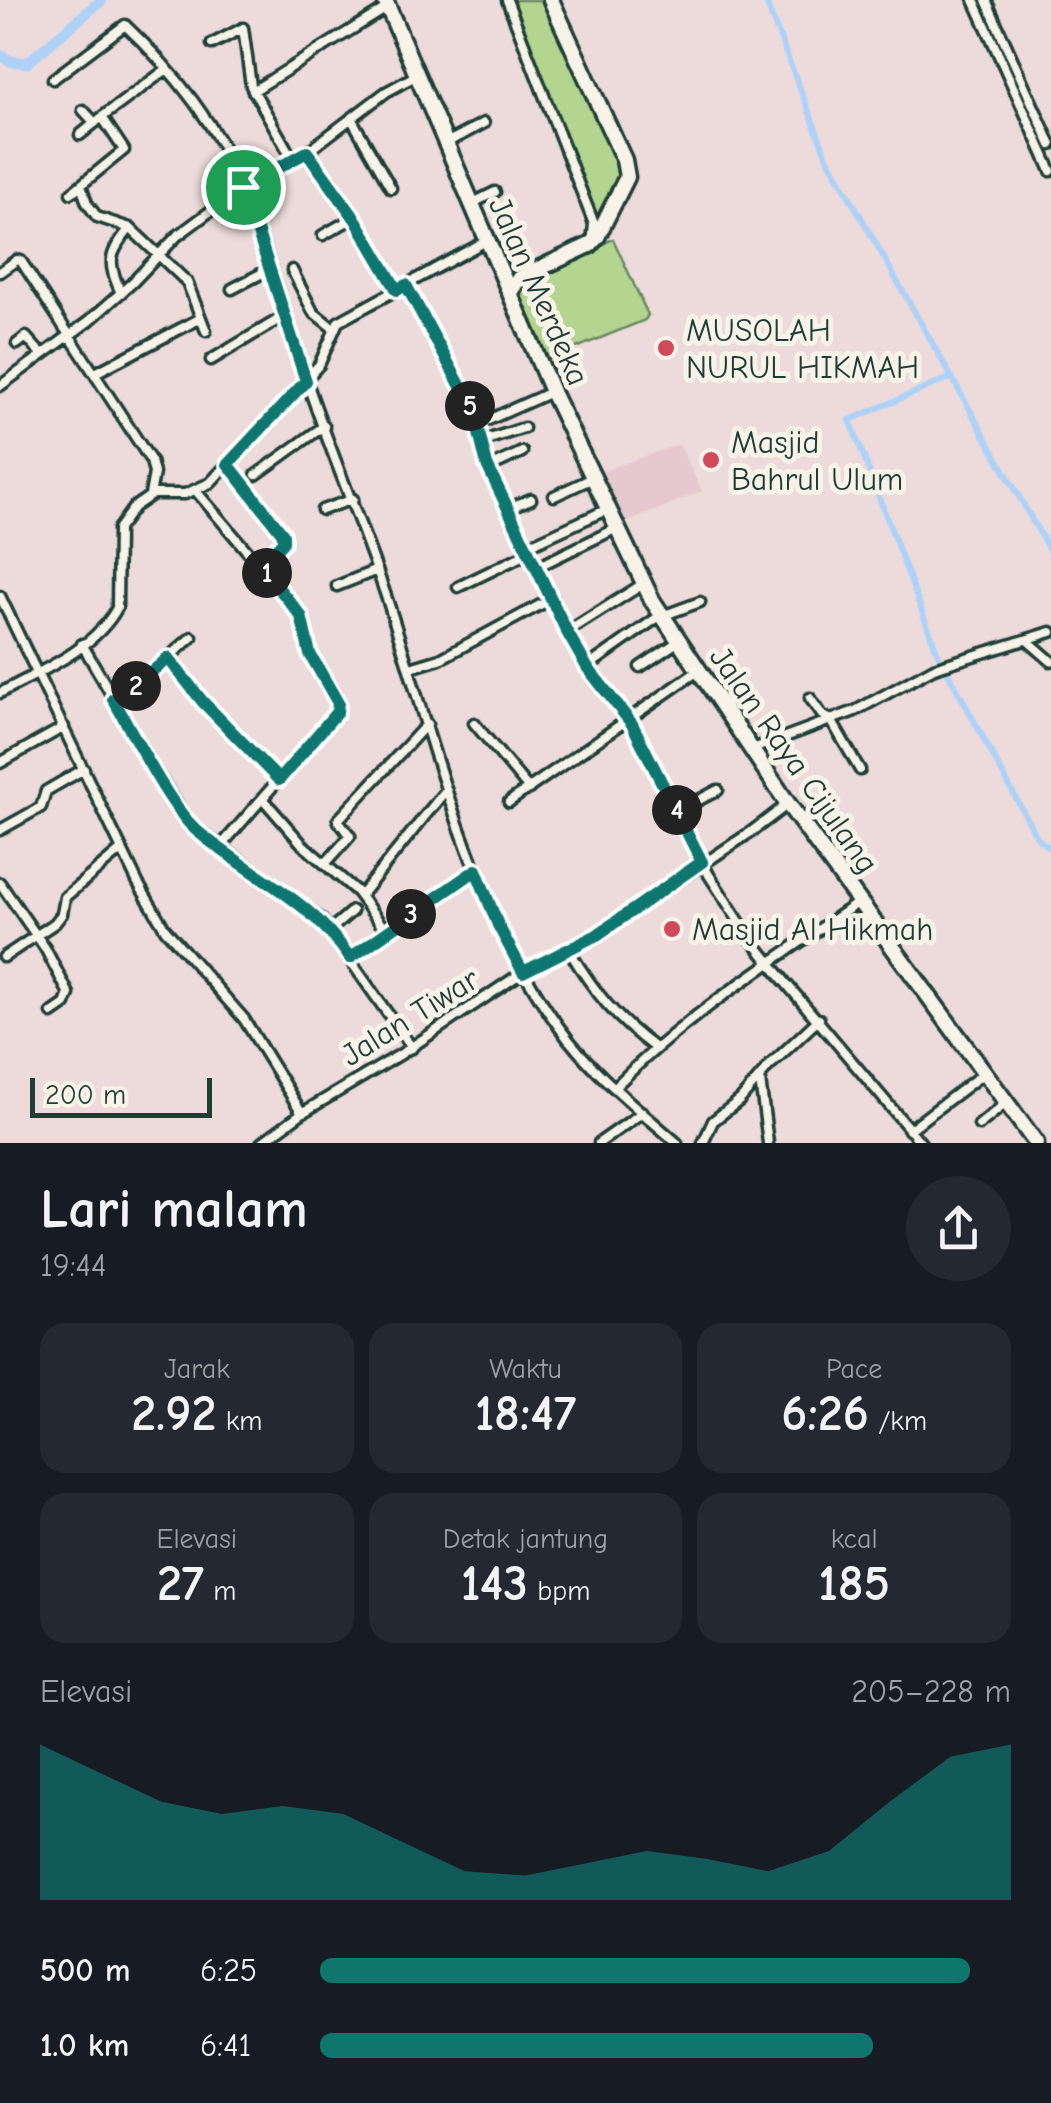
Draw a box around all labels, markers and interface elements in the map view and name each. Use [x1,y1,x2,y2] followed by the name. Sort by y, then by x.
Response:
[201,145,286,230] pin
[216,160,271,215] icon: arrive
[481,191,597,391] street label: Jalan Merdeka
[686,312,919,386] place label: MUSOLAH NURUL HIKMAH
[655,337,677,359] marker: MUSOLAH NURUL HIKMAH
[445,381,495,431] pin: 5
[463,390,477,422] text: 5
[731,424,903,498] place label: Masjid Bahrul Ulum
[700,449,722,471] marker: Masjid Bahrul Ulum
[242,548,292,598] pin: 1
[261,557,273,589] text: 1
[702,640,886,880] street label: Jalan Raya Cijulang
[111,661,161,711] pin: 2
[129,670,143,702] text: 2
[652,785,702,835] pin: 4
[670,794,684,826] text: 4
[386,889,436,939] pin: 3
[404,898,418,930] text: 3
[692,911,933,948] place label: Masjid Al Hikmah
[661,918,683,940] marker: Masjid Al Hikmah
[335,960,486,1074] street label: Jalan Tiwar
[30,1073,212,1118] scale bar
[45,1079,126,1111] text: 200 m
[906,1176,1011,1281] button: share
[40,1177,308,1241] text: Lari malam
[40,1247,106,1284] text: 19:44
[164,1353,230,1385] text: Jarak
[489,1353,562,1385] text: Waktu
[826,1353,882,1385] text: Pace
[131,1385,216,1443] text: 2.92
[475,1385,576,1443] text: 18:47
[781,1385,869,1443] text: 6:26
[216,1405,262,1437] text: km
[869,1405,927,1437] text: /km
[157,1523,237,1555] text: Elevasi
[443,1523,608,1555] text: Detak jantung
[831,1523,878,1555] text: kcal
[157,1555,204,1613] text: 27
[461,1555,528,1613] text: 143
[818,1555,890,1613] text: 185
[204,1575,237,1607] text: m
[528,1575,590,1607] text: bpm
[40,1673,132,1710] text: Elevasi
[851,1673,1011,1710] text: 205–228 m
[40,1952,130,1989] text: 500 m
[200,1952,257,1989] text: 6:25
[40,2027,129,2064] text: 1.0 km
[200,2027,251,2064] text: 6:41

